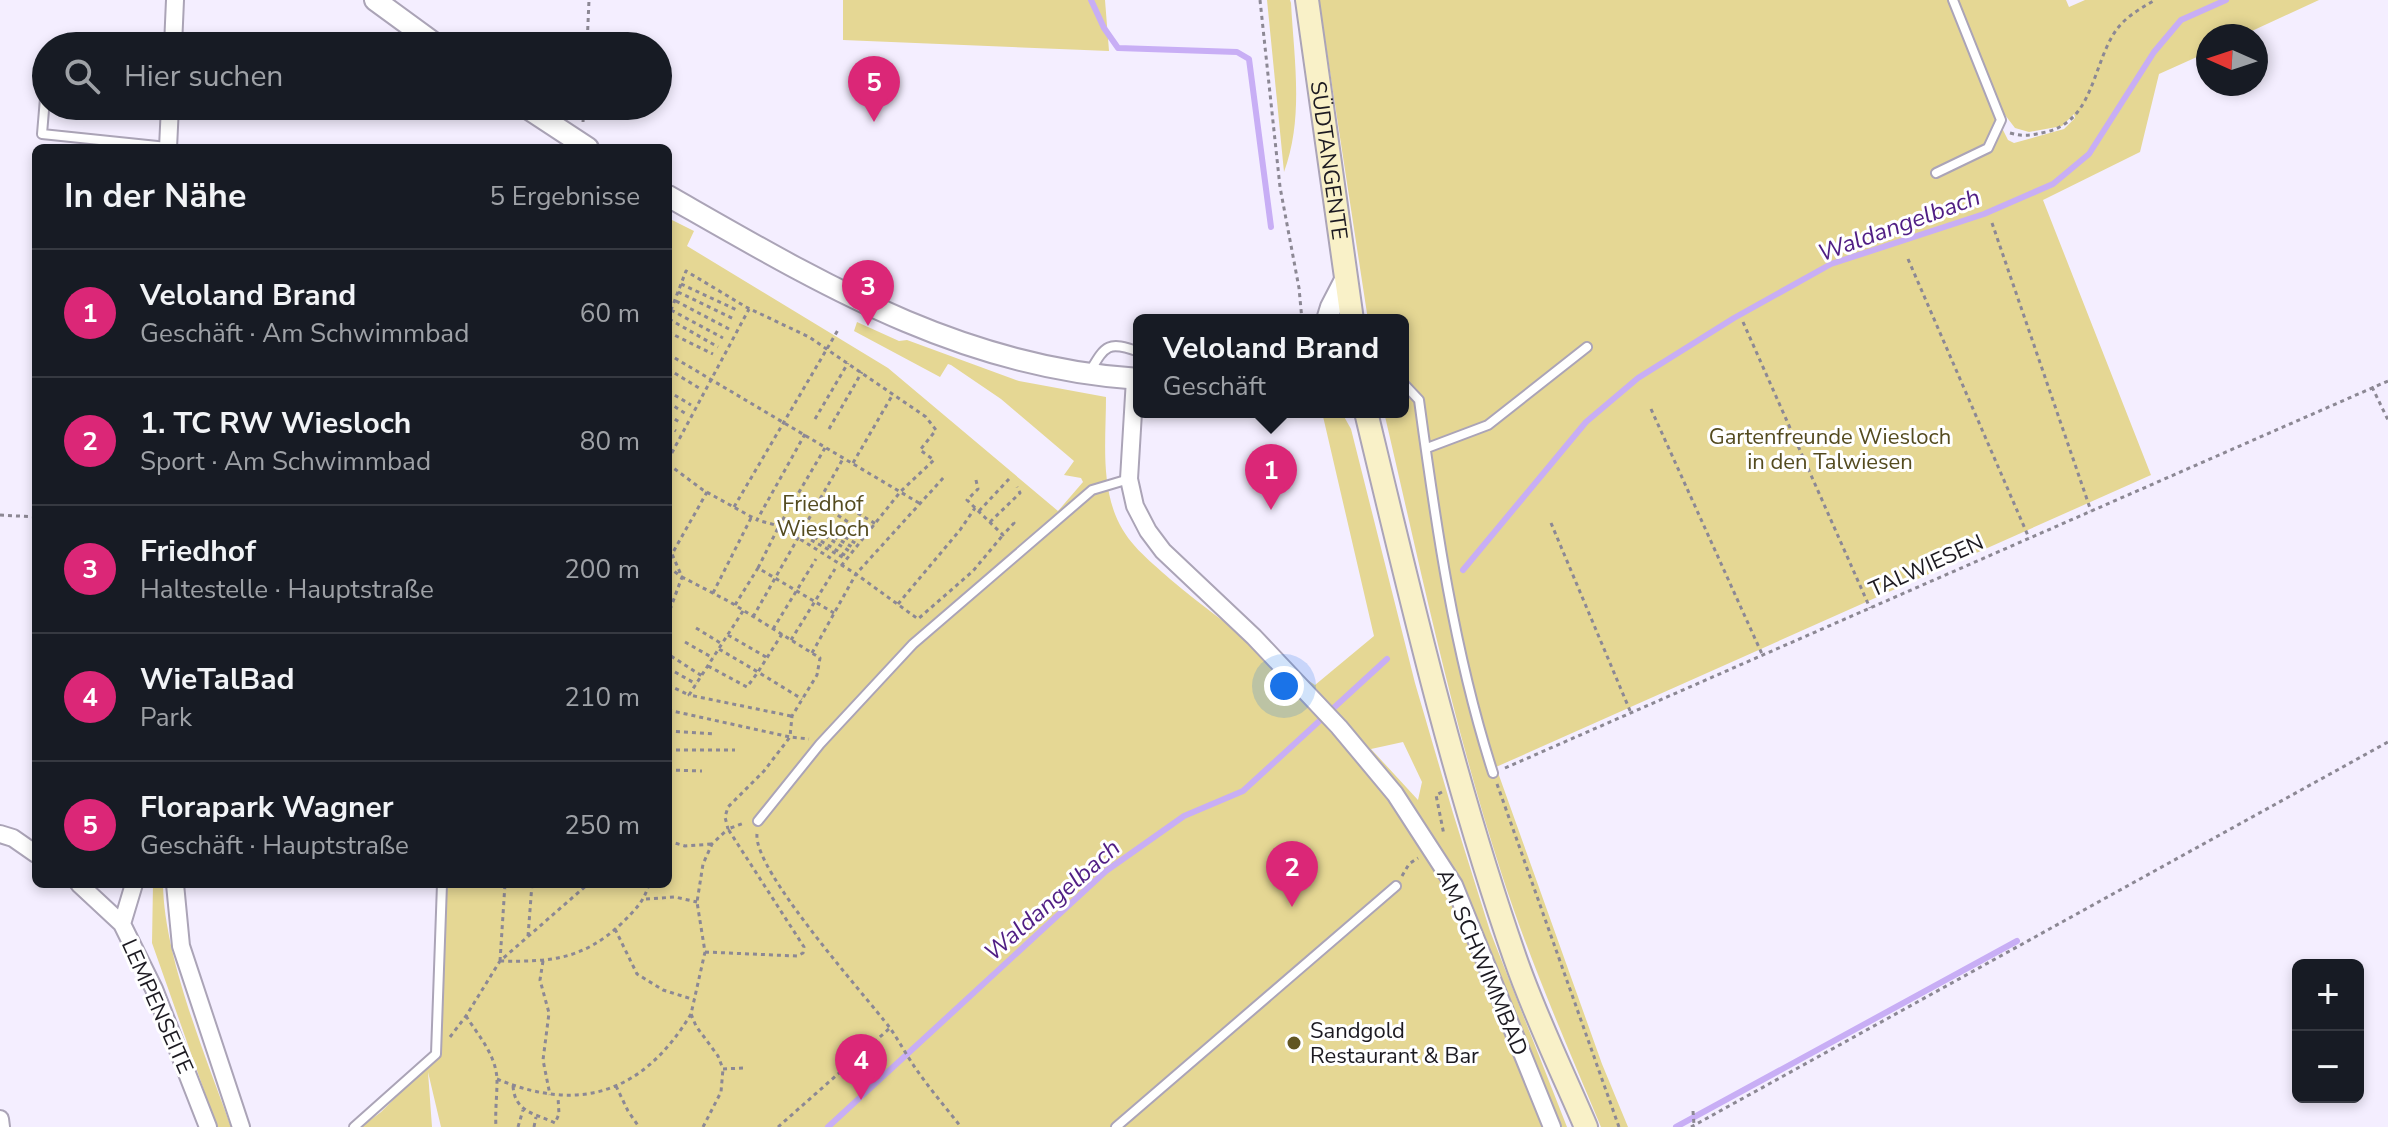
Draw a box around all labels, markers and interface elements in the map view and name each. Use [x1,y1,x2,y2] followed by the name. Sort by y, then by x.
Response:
[2196,24,2268,96] north arrow
[32,32,672,120] search box
[60,54,104,98] icon: search
[124,56,283,97] text: Hier suchen
[848,56,900,122] pin: 5
[1303,79,1355,242] street label: SÜDTANGENTE
[64,173,246,219] text: In der Nähe
[490,179,640,214] text: 5 Ergebnisse
[1813,181,1985,269] water label: Waldangelbach
[842,260,894,326] pin: 3
[140,275,356,316] text: Veloland Brand
[82,296,98,331] text: 1
[580,296,640,331] text: 60 m
[1133,314,1409,418] popup
[140,316,469,351] text: Geschäft · Am Schwimmbad
[1163,328,1379,369] text: Veloland Brand
[1163,369,1266,404] text: Geschäft
[140,403,411,444] text: 1. TC RW Wiesloch
[1709,422,1951,477] park label: Gartenfreunde Wiesloch in den Talwiesen
[82,424,98,459] text: 2
[580,424,640,459] text: 80 m
[140,444,431,479] text: Sport · Am Schwimmbad
[1245,444,1297,510] pin: 1
[777,489,869,544] park label: Friedhof Wiesloch
[1864,527,1988,605] street label: TALWIESEN
[140,531,256,572] text: Friedhof
[82,552,98,587] text: 3
[564,552,640,587] text: 200 m
[140,572,434,607] text: Haltestelle · Hauptstraße
[140,659,295,700] text: WieTalBad
[1264,666,1304,706] your location
[82,680,98,715] text: 4
[564,680,640,715] text: 210 m
[140,700,192,735] text: Park
[140,787,394,828] text: Florapark Wagner
[82,808,98,843] text: 5
[564,808,640,843] text: 250 m
[140,828,409,863] text: Geschäft · Hauptstraße
[977,832,1127,968] water label: Waldangelbach
[1266,841,1318,907] pin: 2
[1429,864,1535,1060] street label: AM SCHWIMMBAD
[114,934,200,1079] street label: LEMPENSEITE
[2292,959,2364,1103] map controls
[2292,959,2364,1031] button: +
[1310,1016,1479,1071] place label: Sandgold Restaurant & Bar
[2292,1031,2364,1103] button: −
[835,1034,887,1100] pin: 4
[1285,1034,1303,1052] marker: Sandgold Restaurant & Bar

